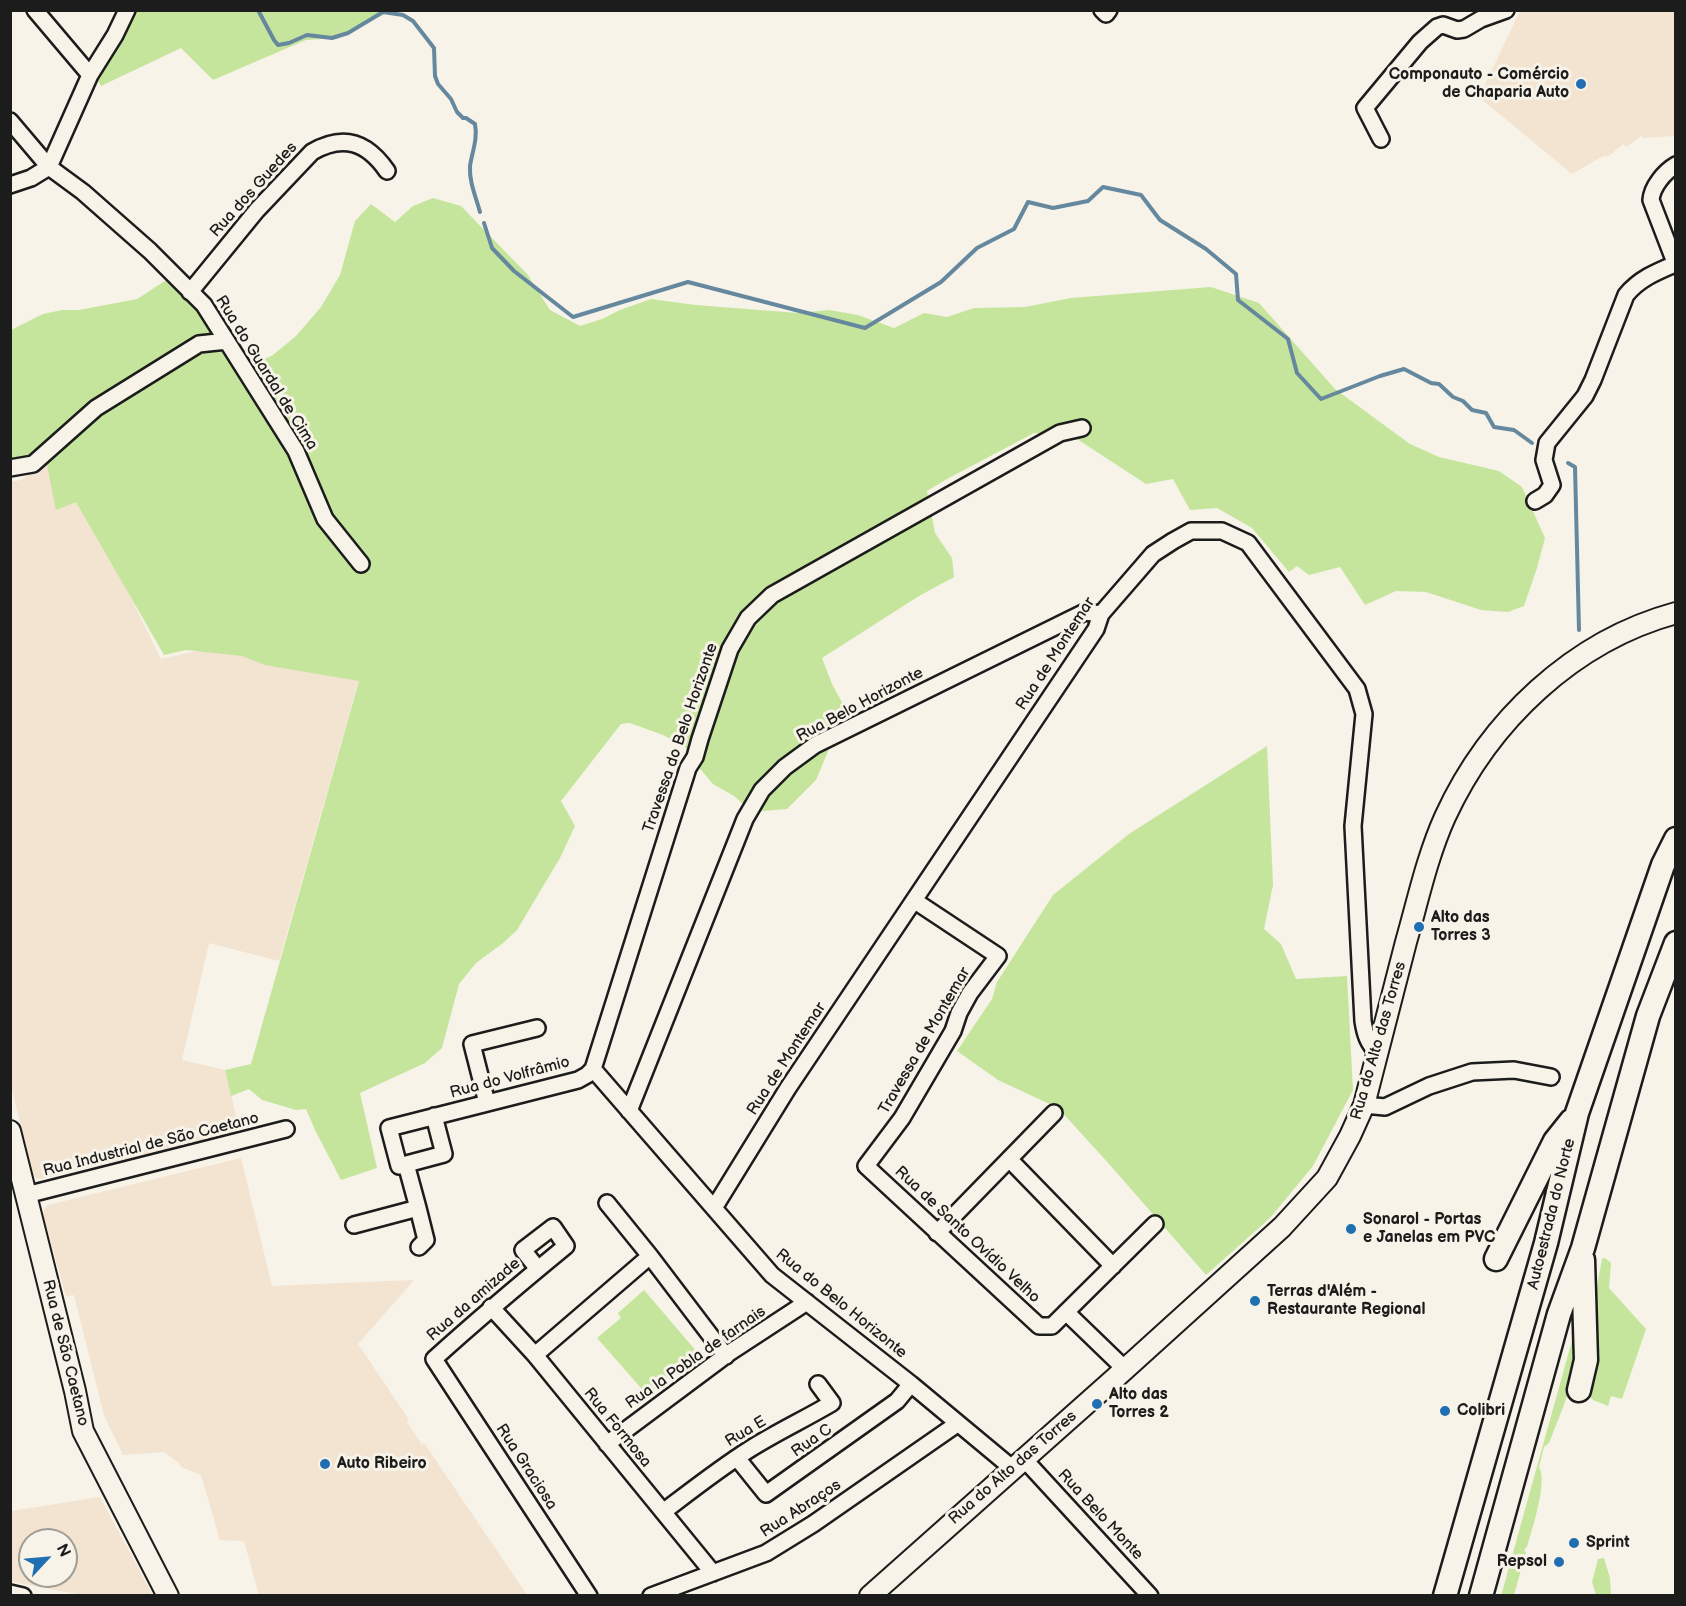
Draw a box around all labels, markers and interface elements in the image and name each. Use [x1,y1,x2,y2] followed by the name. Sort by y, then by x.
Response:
[1389,65,1569,103] place label: Componauto - Comércio de Chaparia Auto
[1574,77,1588,91] marker: Componauto - Comércio de Chaparia Auto
[206,139,302,241] street label: Rua dos Guedes
[211,292,321,454] street label: Rua do Guardal de Cima
[1012,594,1100,714] street label: Rua de Montemar
[639,641,723,835] street label: Travessa do Belo Horizonte
[793,663,927,747] street label: Rua Belo Horizonte
[1431,908,1491,946] place label: Alto das Torres 3
[1412,920,1426,934] marker: Alto das Torres 3
[1347,960,1411,1122] street label: Rua do Alto das Torres
[875,964,975,1118] street label: Travessa de Montemar
[743,999,831,1119] street label: Rua de Montemar
[448,1053,572,1103] street label: Rua do Volfrâmio
[41,1109,261,1181] street label: Rua Industrial de São Caetano
[1524,1136,1580,1292] street label: Autoestrada do Norte
[890,1163,1044,1307] street label: Rua de Santo Ovídio Velho
[1363,1210,1495,1248] place label: Sonarol - Portas e Janelas em PVC
[1344,1222,1358,1236] marker: Sonarol - Portas e Janelas em PVC
[771,1245,911,1363] street label: Rua do Belo Horizonte
[423,1254,525,1346] street label: Rua da amizade
[37,1278,93,1428] street label: Rua de São Caetano
[1267,1282,1425,1320] place label: Terras d'Além - Restaurante Regional
[1248,1294,1262,1308] marker: Terras d'Além - Restaurante Regional
[622,1302,770,1414] street label: Rua la Pobla de farnais
[579,1384,655,1472] street label: Rua Formosa
[1109,1385,1169,1423] place label: Alto das Torres 2
[1090,1397,1104,1411] marker: Alto das Torres 2
[1457,1401,1505,1421] place label: Colibri
[1438,1404,1452,1418] marker: Colibri
[945,1407,1081,1529] street label: Rua do Alto das Torres
[722,1412,770,1452] street label: Rua E
[491,1420,561,1514] street label: Rua Graciosa
[788,1420,836,1462] street label: Rua C
[337,1454,427,1474] place label: Auto Ribeiro
[318,1457,332,1471] marker: Auto Ribeiro
[1053,1466,1147,1564] street label: Rua Belo Monte
[757,1476,845,1542] street label: Rua Abraços
[18,1528,78,1588] north arrow
[1586,1533,1629,1553] place label: Sprint
[1567,1536,1581,1550] marker: Sprint
[52,1541,74,1560] text: N
[1497,1552,1547,1572] place label: Repsol
[1552,1555,1566,1569] marker: Repsol

